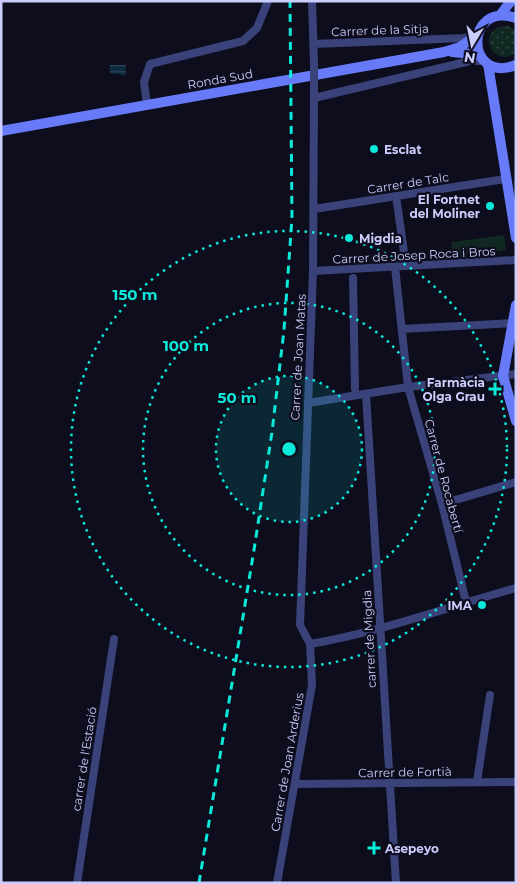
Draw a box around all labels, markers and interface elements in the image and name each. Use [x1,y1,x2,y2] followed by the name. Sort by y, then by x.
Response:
[447,20,497,70] north arrow
[331,21,429,39] street label: Carrer de la Sitja
[463,48,477,68] text: N
[186,66,254,92] street label: Ronda Sud
[384,142,422,157] place label: Esclat
[368,143,380,155] marker: Esclat
[366,169,450,197] street label: Carrer de Talc
[409,192,481,221] place label: El Fortnet del Moliner
[484,200,496,212] marker: El Fortnet del Moliner
[359,231,402,246] place label: Migdia
[343,232,355,244] marker: Migdia
[332,243,496,267] street label: Carrer de Josep Roca i Bros
[113,285,157,304] text: 150 m
[287,293,309,421] street label: Carrer de Joan Matas
[163,336,209,355] text: 100 m
[422,375,485,404] place label: Farmàcia Olga Grau
[489,383,501,395] marker: Farmàcia Olga Grau
[217,388,257,407] text: 50 m
[422,417,467,535] street label: Carrer de Rocabertí
[280,440,298,458] centre of rings
[359,590,379,688] street label: carrer de Migdia
[447,598,473,613] place label: IMA
[476,599,488,611] marker: IMA
[267,691,307,833] street label: Carrer de Joan Arderius
[68,706,100,812] street label: carrer de l'Estació
[358,764,452,780] street label: Carrer de Fortià
[367,841,381,855] marker: Asepeyo
[384,841,439,856] place label: Asepeyo

